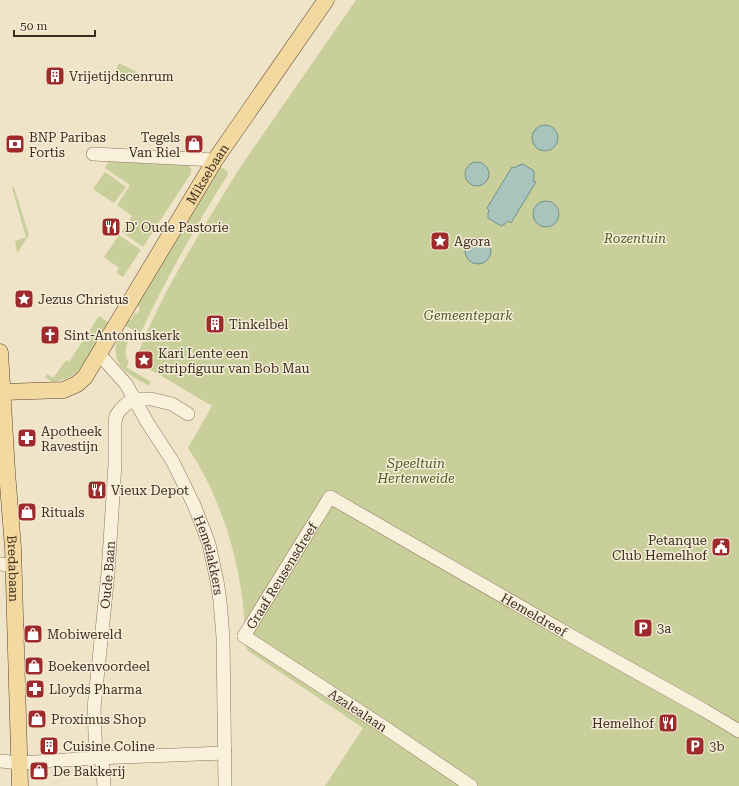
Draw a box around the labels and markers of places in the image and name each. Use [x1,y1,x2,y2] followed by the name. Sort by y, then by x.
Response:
[44,65,66,87] building icon: Vrijetijdscenrum
[69,69,174,84] place label: Vrijetijdscenrum
[29,130,106,160] place label: BNP Paribas Fortis
[129,130,180,160] place label: Tegels Van Riel
[4,133,26,155] bank icon: BNP Paribas Fortis
[183,133,205,155] shop icon: Tegels Van Riel
[100,216,122,238] restaurant icon: D' Oude Pastorie
[125,220,229,235] place label: D' Oude Pastorie
[429,230,451,252] place icon: Agora
[454,234,491,249] place label: Agora
[13,288,35,310] place icon: Jezus Christus
[38,292,129,307] place label: Jezus Christus
[204,313,226,335] building icon: Tinkelbel
[229,317,288,332] place label: Tinkelbel
[39,324,61,346] church icon: Sint-Antoniuskerk
[64,328,180,343] place label: Sint-Antoniuskerk
[158,346,310,376] place label: Kari Lente een stripfiguur van Bob Mau
[133,349,155,371] place icon: Kari Lente een stripfiguur van Bob Mau
[41,424,102,454] place label: Apotheek Ravestijn
[16,427,38,449] pharmacy icon: Apotheek Ravestijn
[86,479,108,501] restaurant icon: Vieux Depot
[111,483,189,498] place label: Vieux Depot
[16,501,38,523] shop icon: Rituals
[41,505,84,520] place label: Rituals
[612,533,708,563] place label: Petanque Club Hemelhof
[710,536,732,558] public building icon: Petanque Club Hemelhof
[632,617,654,639] parking icon: 3a
[657,621,671,636] place label: 3a
[22,623,44,645] shop icon: Mobiwereld
[47,627,123,642] place label: Mobiwereld
[23,655,45,677] shop icon: Boekenvoordeel
[48,659,150,674] place label: Boekenvoordeel
[24,678,46,700] pharmacy icon: Lloyds Pharma
[49,682,142,697] place label: Lloyds Pharma
[26,708,48,730] shop icon: Proximus Shop
[51,712,146,727] place label: Proximus Shop
[657,712,679,734] restaurant icon: Hemelhof
[592,716,655,731] place label: Hemelhof
[38,735,60,757] building icon: Cuisine Coline
[684,735,706,757] parking icon: 3b
[63,739,155,754] place label: Cuisine Coline
[709,739,725,754] place label: 3b
[28,760,50,782] shop icon: De Bakkerij
[53,764,126,779] place label: De Bakkerij

